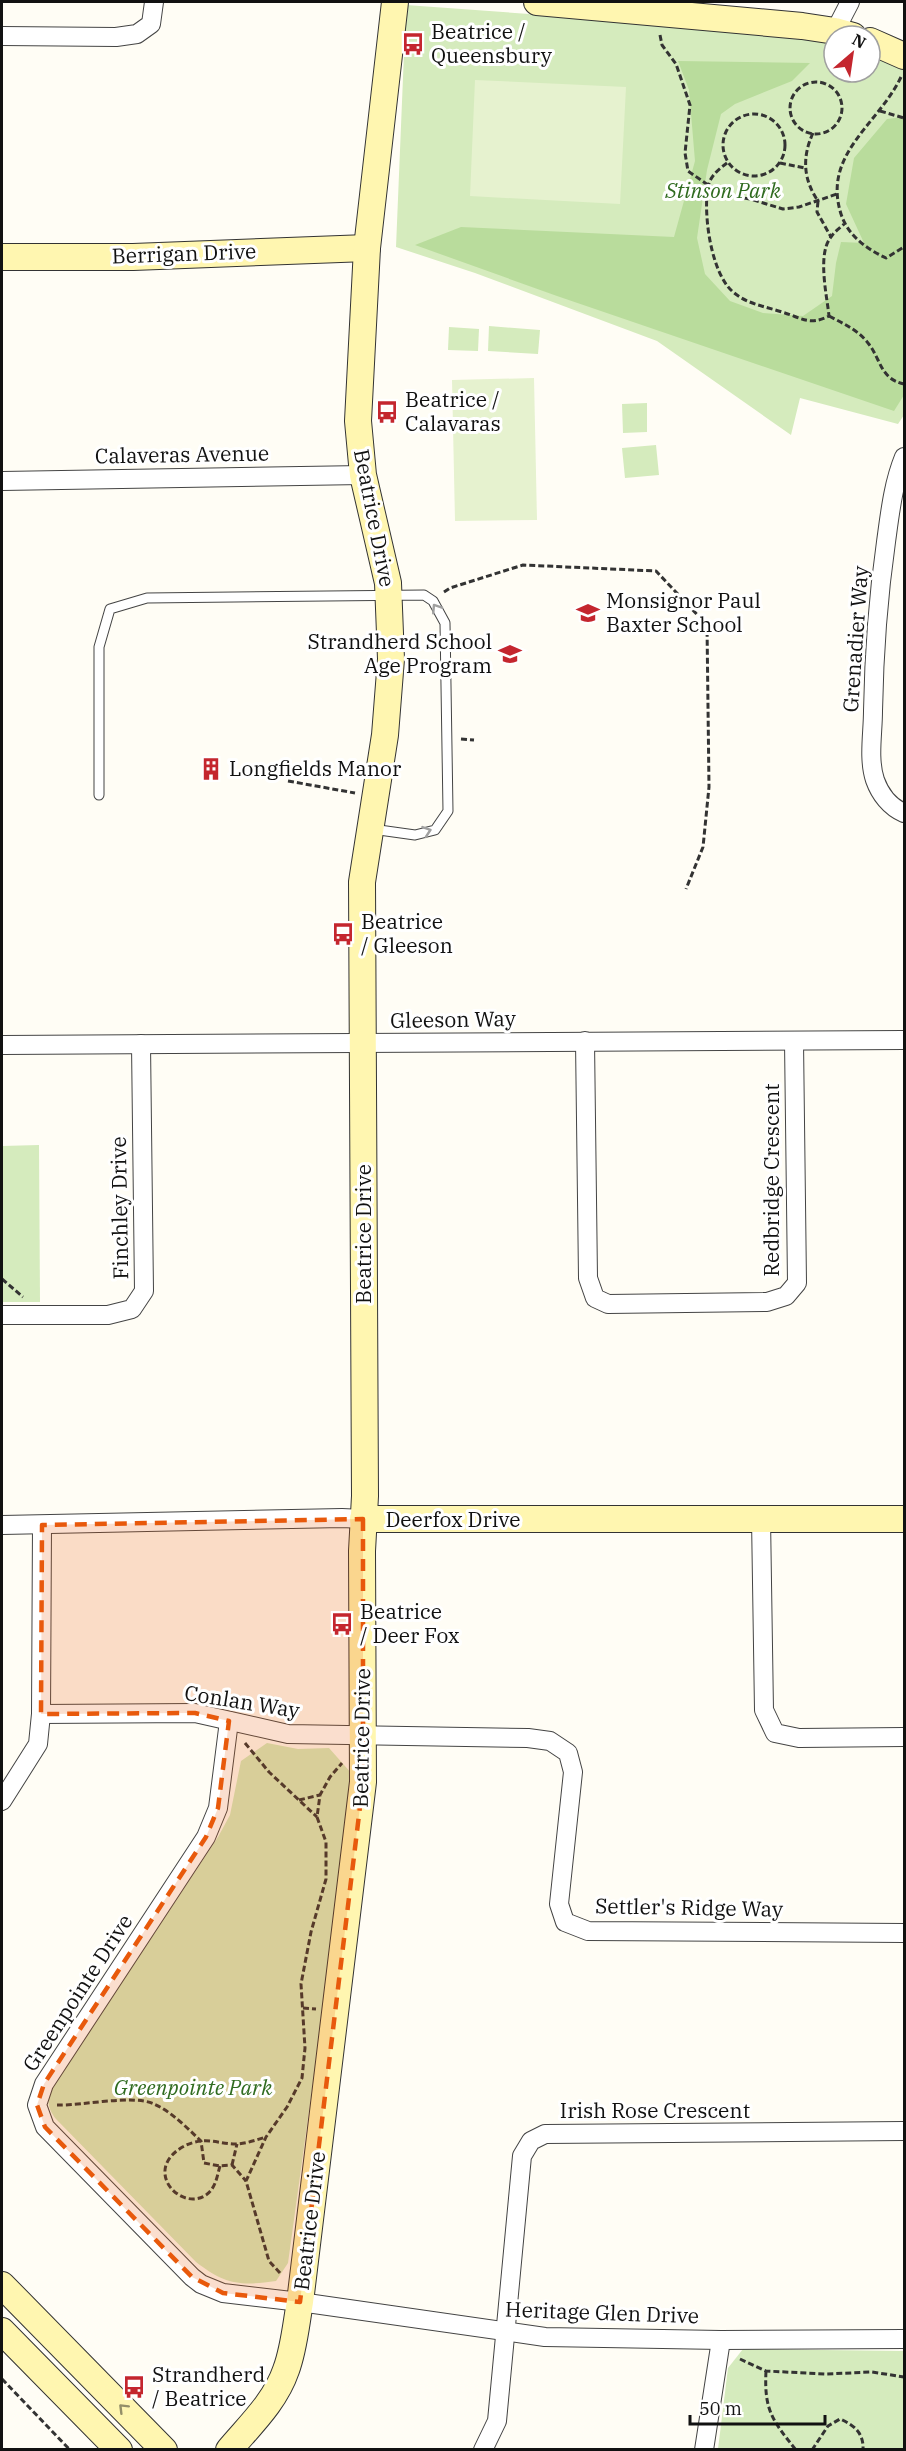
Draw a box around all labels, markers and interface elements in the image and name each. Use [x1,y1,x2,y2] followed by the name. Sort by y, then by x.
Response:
[431,17,553,69] place label: Beatrice / Queensbury
[822,24,882,84] north arrow
[849,29,870,53] text: N
[400,31,426,57] bus stop icon: Beatrice / Queensbury
[664,176,782,204] park label: Stinson Park
[111,236,257,270] street label: Berrigan Drive
[405,385,501,437] place label: Beatrice / Calavaras
[374,399,400,425] bus stop icon: Beatrice / Calavaras
[95,438,269,470] street label: Calaveras Avenue
[348,446,402,589] street label: Beatrice Drive
[836,564,874,713] street label: Grenadier Way
[606,586,761,638] place label: Monsignor Paul Baxter School
[575,600,601,626] school or university icon: Monsignor Paul Baxter School
[432,603,443,614] one-way arrow
[307,627,492,679] place label: Strandherd School Age Program
[497,641,523,667] school or university icon: Strandherd School Age Program
[229,754,402,782] place label: Longfields Manor
[198,756,224,782] building icon: Longfields Manor
[421,826,431,839] one-way arrow
[361,907,453,959] place label: Beatrice / Gleeson
[330,921,356,947] bus stop icon: Beatrice / Gleeson
[390,1004,517,1034] street label: Gleeson Way
[757,1083,785,1277] street label: Redbridge Crescent
[104,1136,134,1280] street label: Finchley Drive
[349,1164,377,1304] street label: Beatrice Drive
[385,1505,521,1533] street label: Deerfox Drive
[360,1597,460,1649] place label: Beatrice / Deer Fox
[329,1611,355,1637] bus stop icon: Beatrice / Deer Fox
[346,1668,376,1808] street label: Beatrice Drive
[183,1678,303,1724] street label: Conlan Way
[595,1891,784,1923] street label: Settler's Ridge Way
[16,1909,138,2076] street label: Greenpointe Drive
[114,2073,273,2101] park label: Greenpointe Park
[560,2096,750,2124] street label: Irish Rose Crescent
[287,2150,331,2292] street label: Beatrice Drive
[505,2295,699,2329] street label: Heritage Glen Drive
[152,2360,265,2412] place label: Strandherd / Beatrice
[121,2374,147,2400] bus stop icon: Strandherd / Beatrice
[690,2388,825,2426] scale bar
[699,2397,742,2420] text: 50 m
[119,2404,130,2415] one-way arrow

